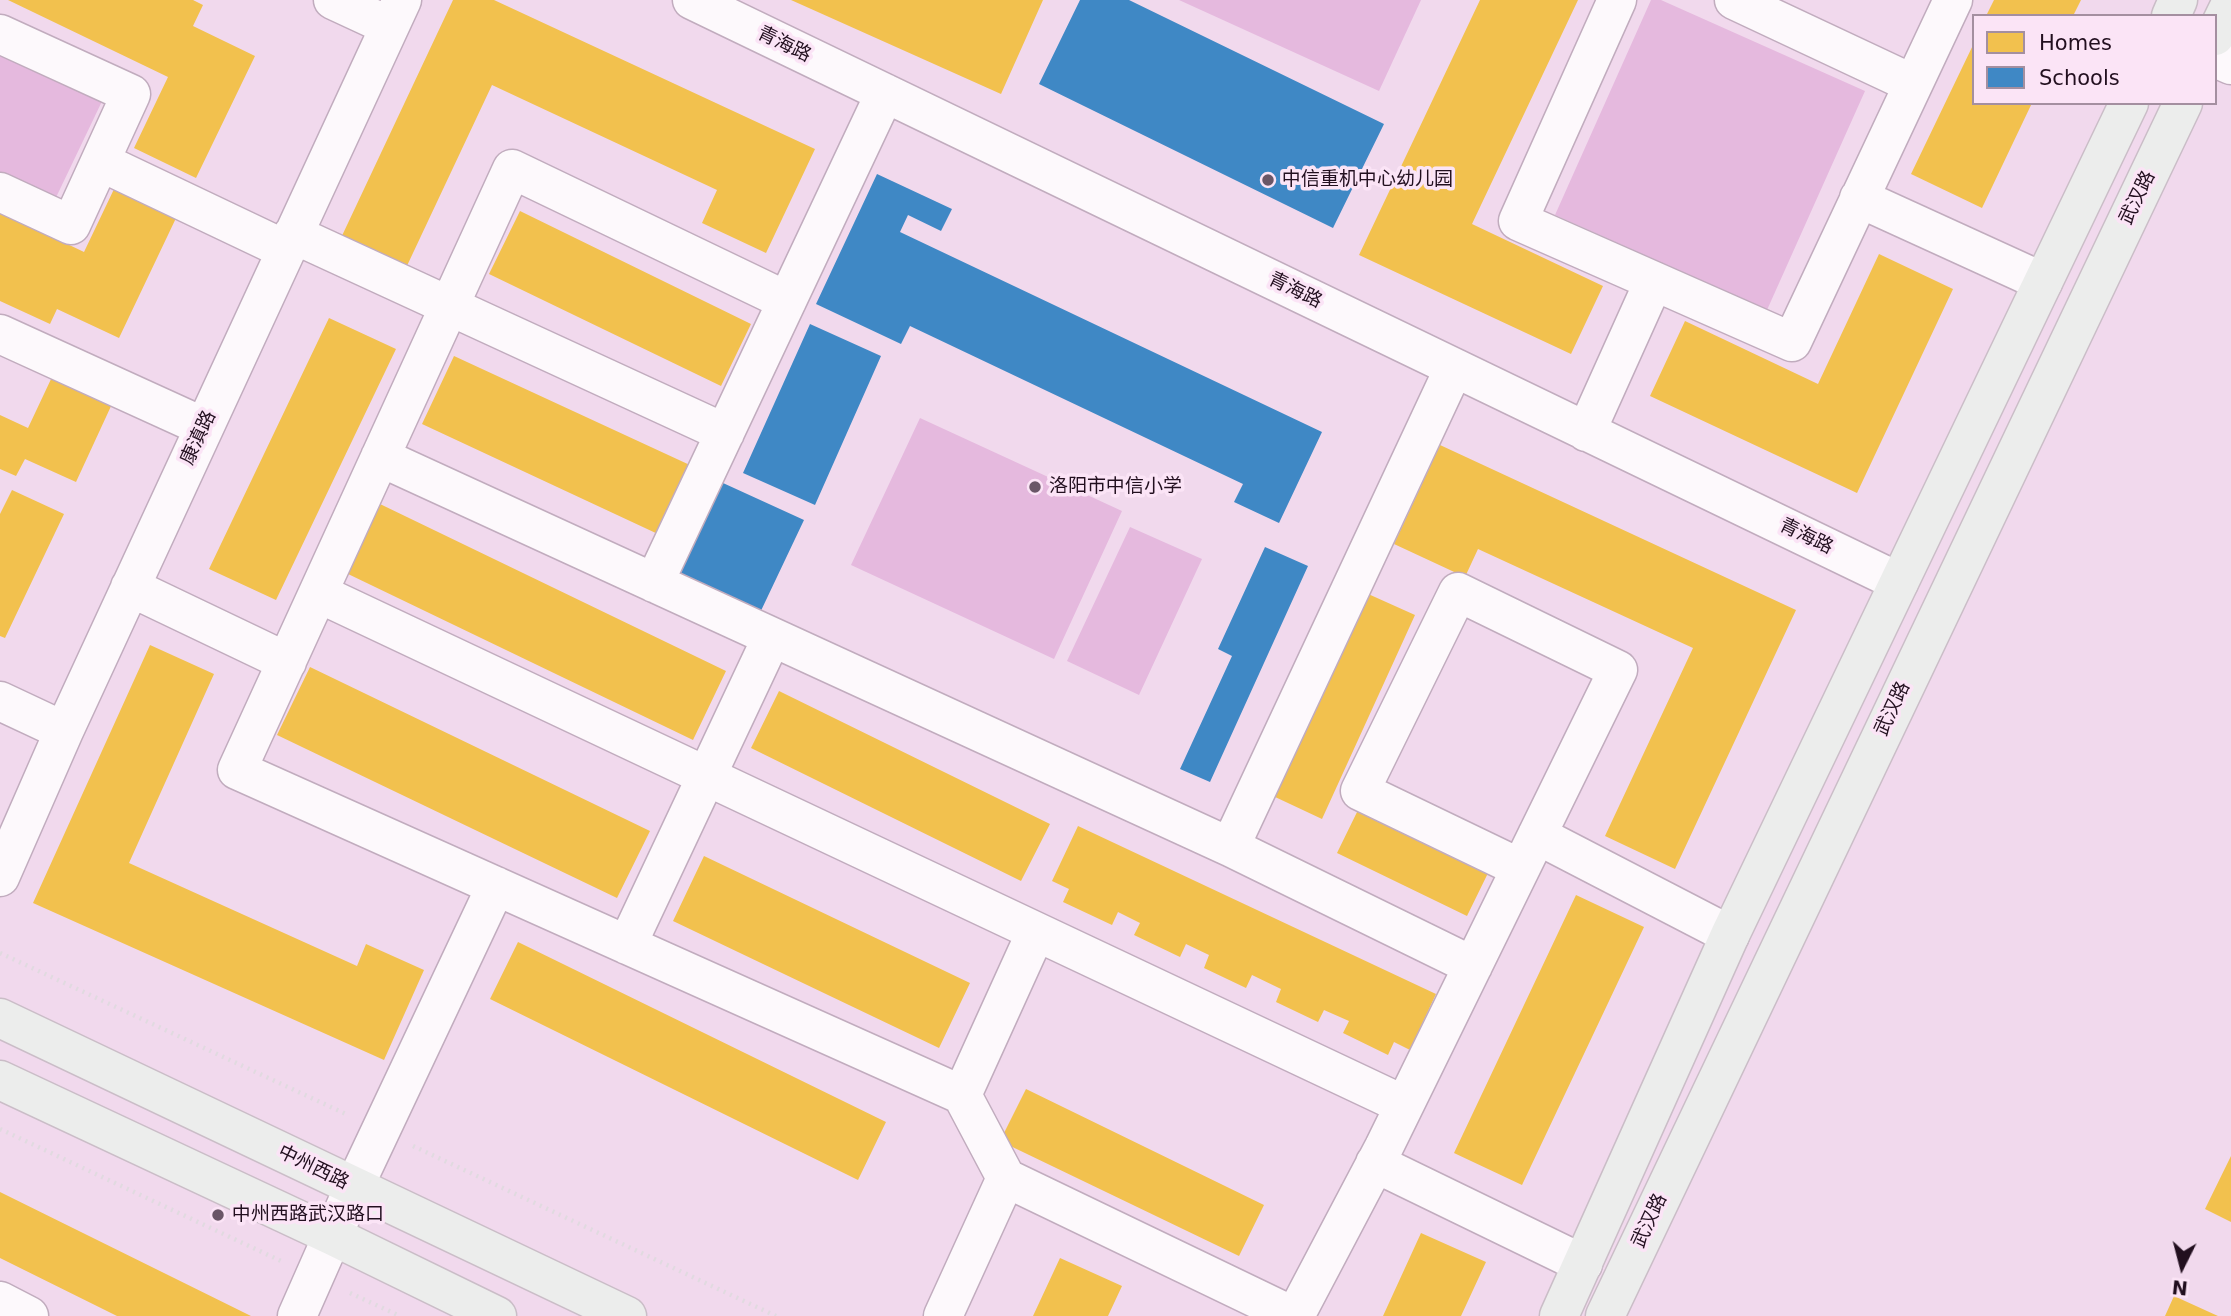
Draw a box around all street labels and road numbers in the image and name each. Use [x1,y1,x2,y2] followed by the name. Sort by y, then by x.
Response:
[753,22,815,68] street label: 青海路
[2115,167,2161,229] street label: 武汉路
[1264,268,1326,314] street label: 青海路
[177,407,221,469] street label: 康滇路
[1775,514,1837,560] street label: 青海路
[1871,678,1915,740] street label: 武汉路
[274,1141,352,1195] street label: 中州西路
[1628,1190,1672,1252] street label: 武汉路

